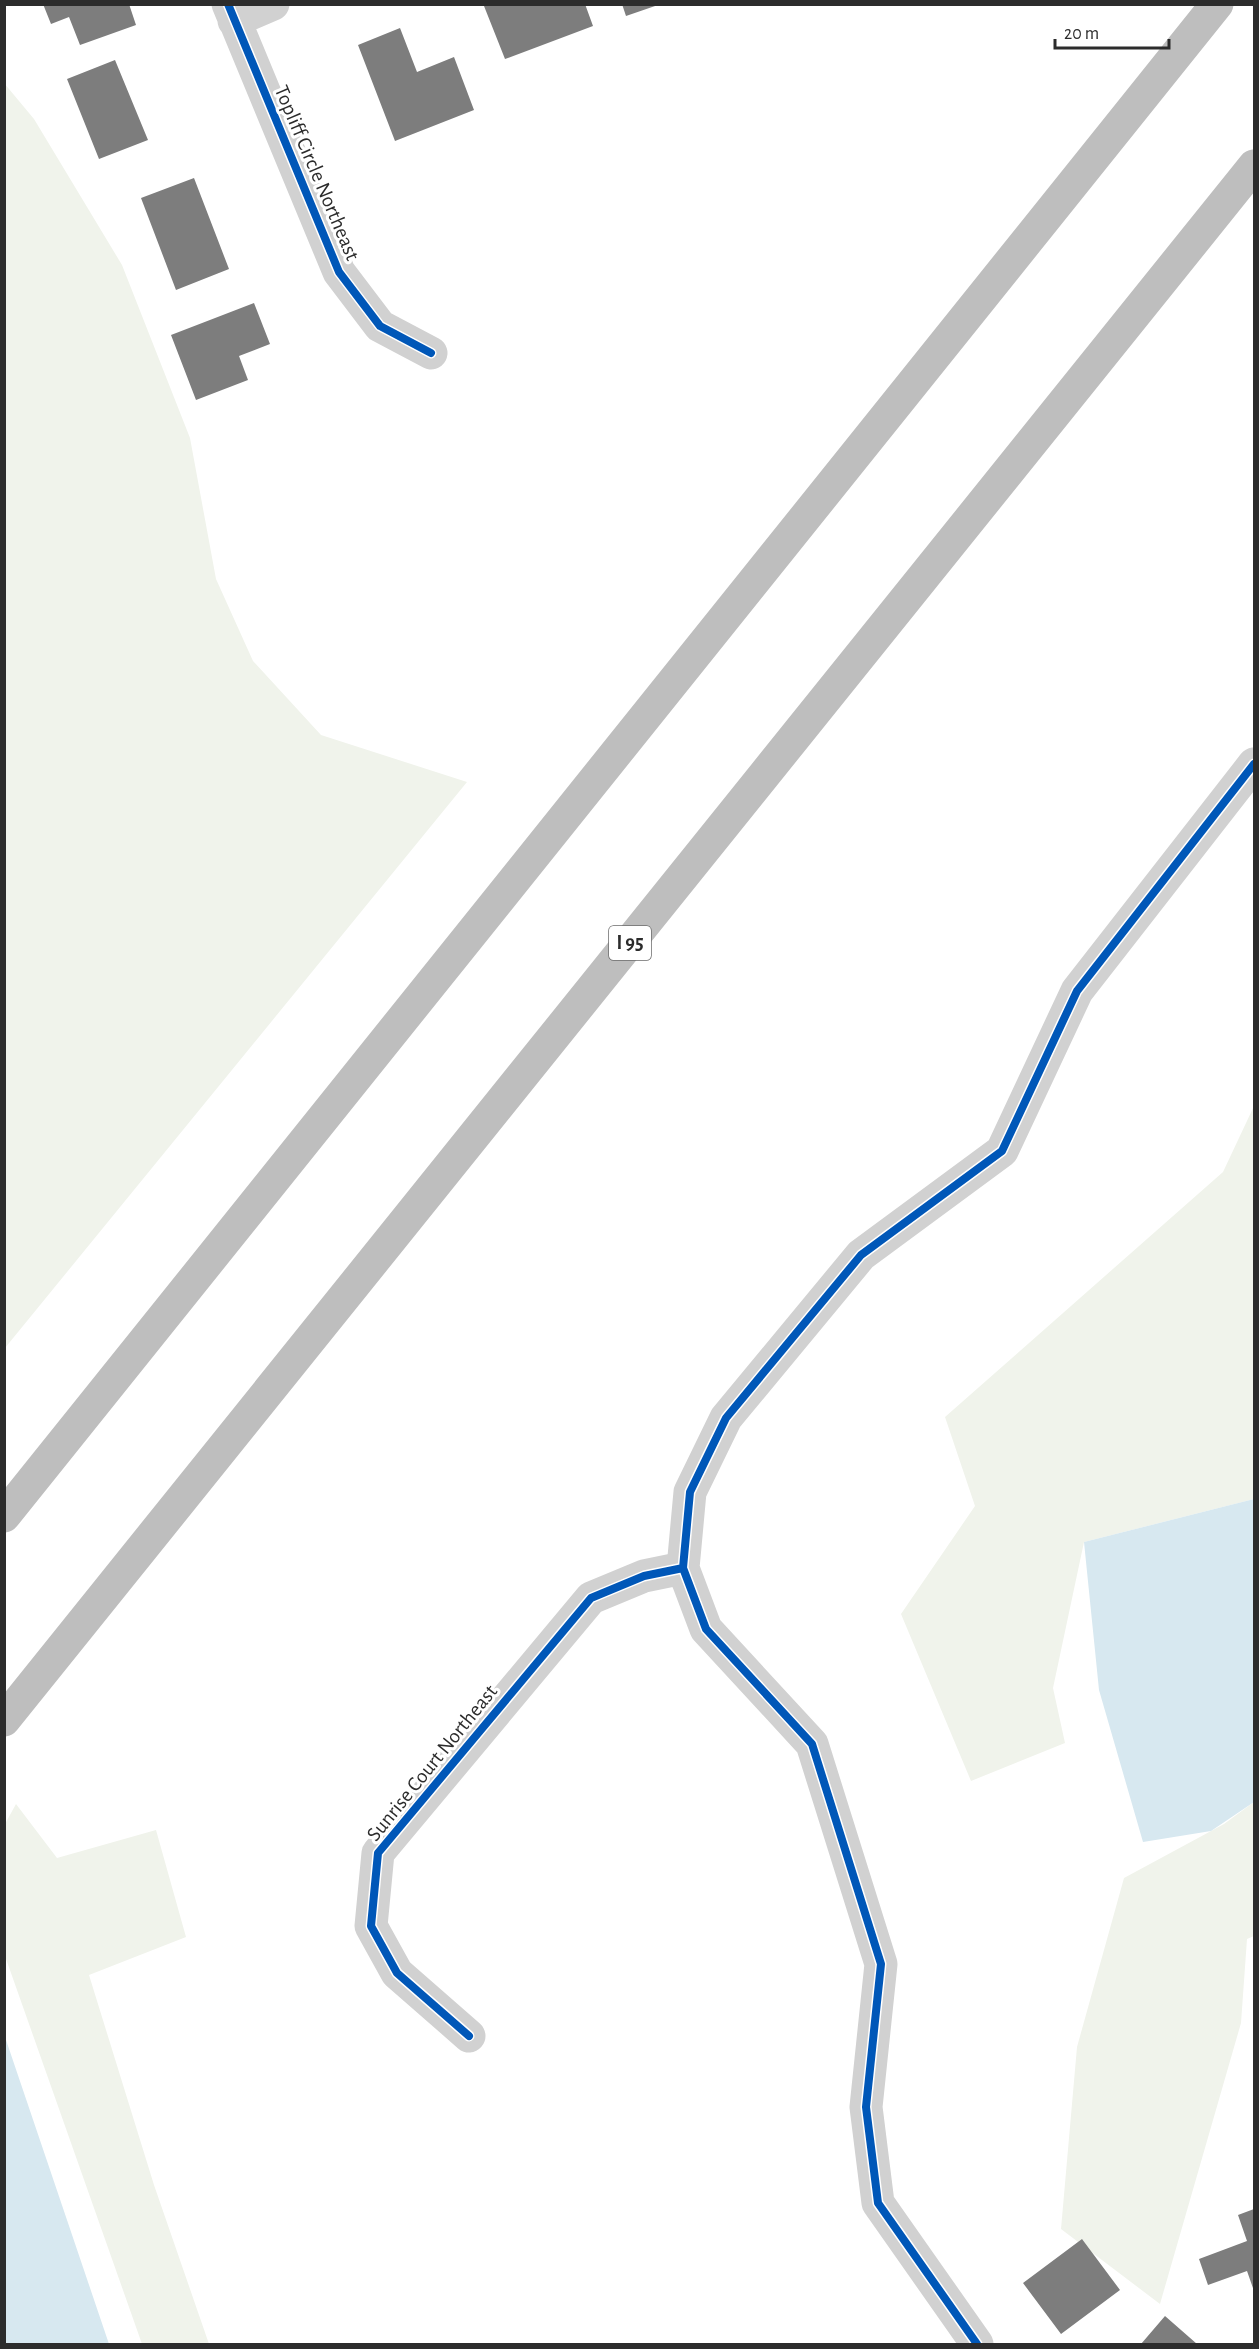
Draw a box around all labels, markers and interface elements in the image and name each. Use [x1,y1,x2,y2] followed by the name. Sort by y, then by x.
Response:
[1055,12,1169,50] scale bar
[1064,25,1099,43] text: 20 m
[271,82,363,264] street label: Topliff Circle Northeast
[609,926,651,960] road number: I 95
[363,1681,502,1845] street label: Sunrise Court Northeast

